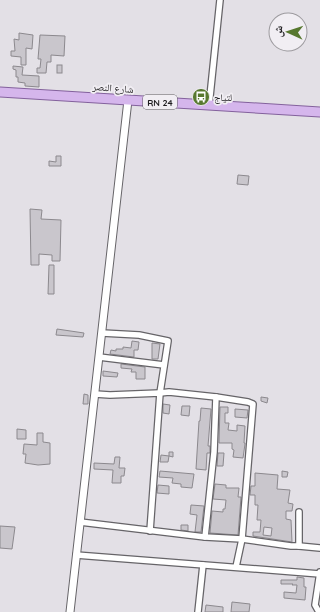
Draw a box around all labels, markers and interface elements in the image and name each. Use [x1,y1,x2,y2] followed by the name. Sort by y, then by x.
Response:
[268,12,308,52] north arrow
[271,25,286,38] text: ش
[91,80,134,96] street label: شارع النصر
[191,87,211,107] bus stop icon: لتياج
[214,91,232,104] place label: لتياج
[143,95,177,109] road number: RN 24

